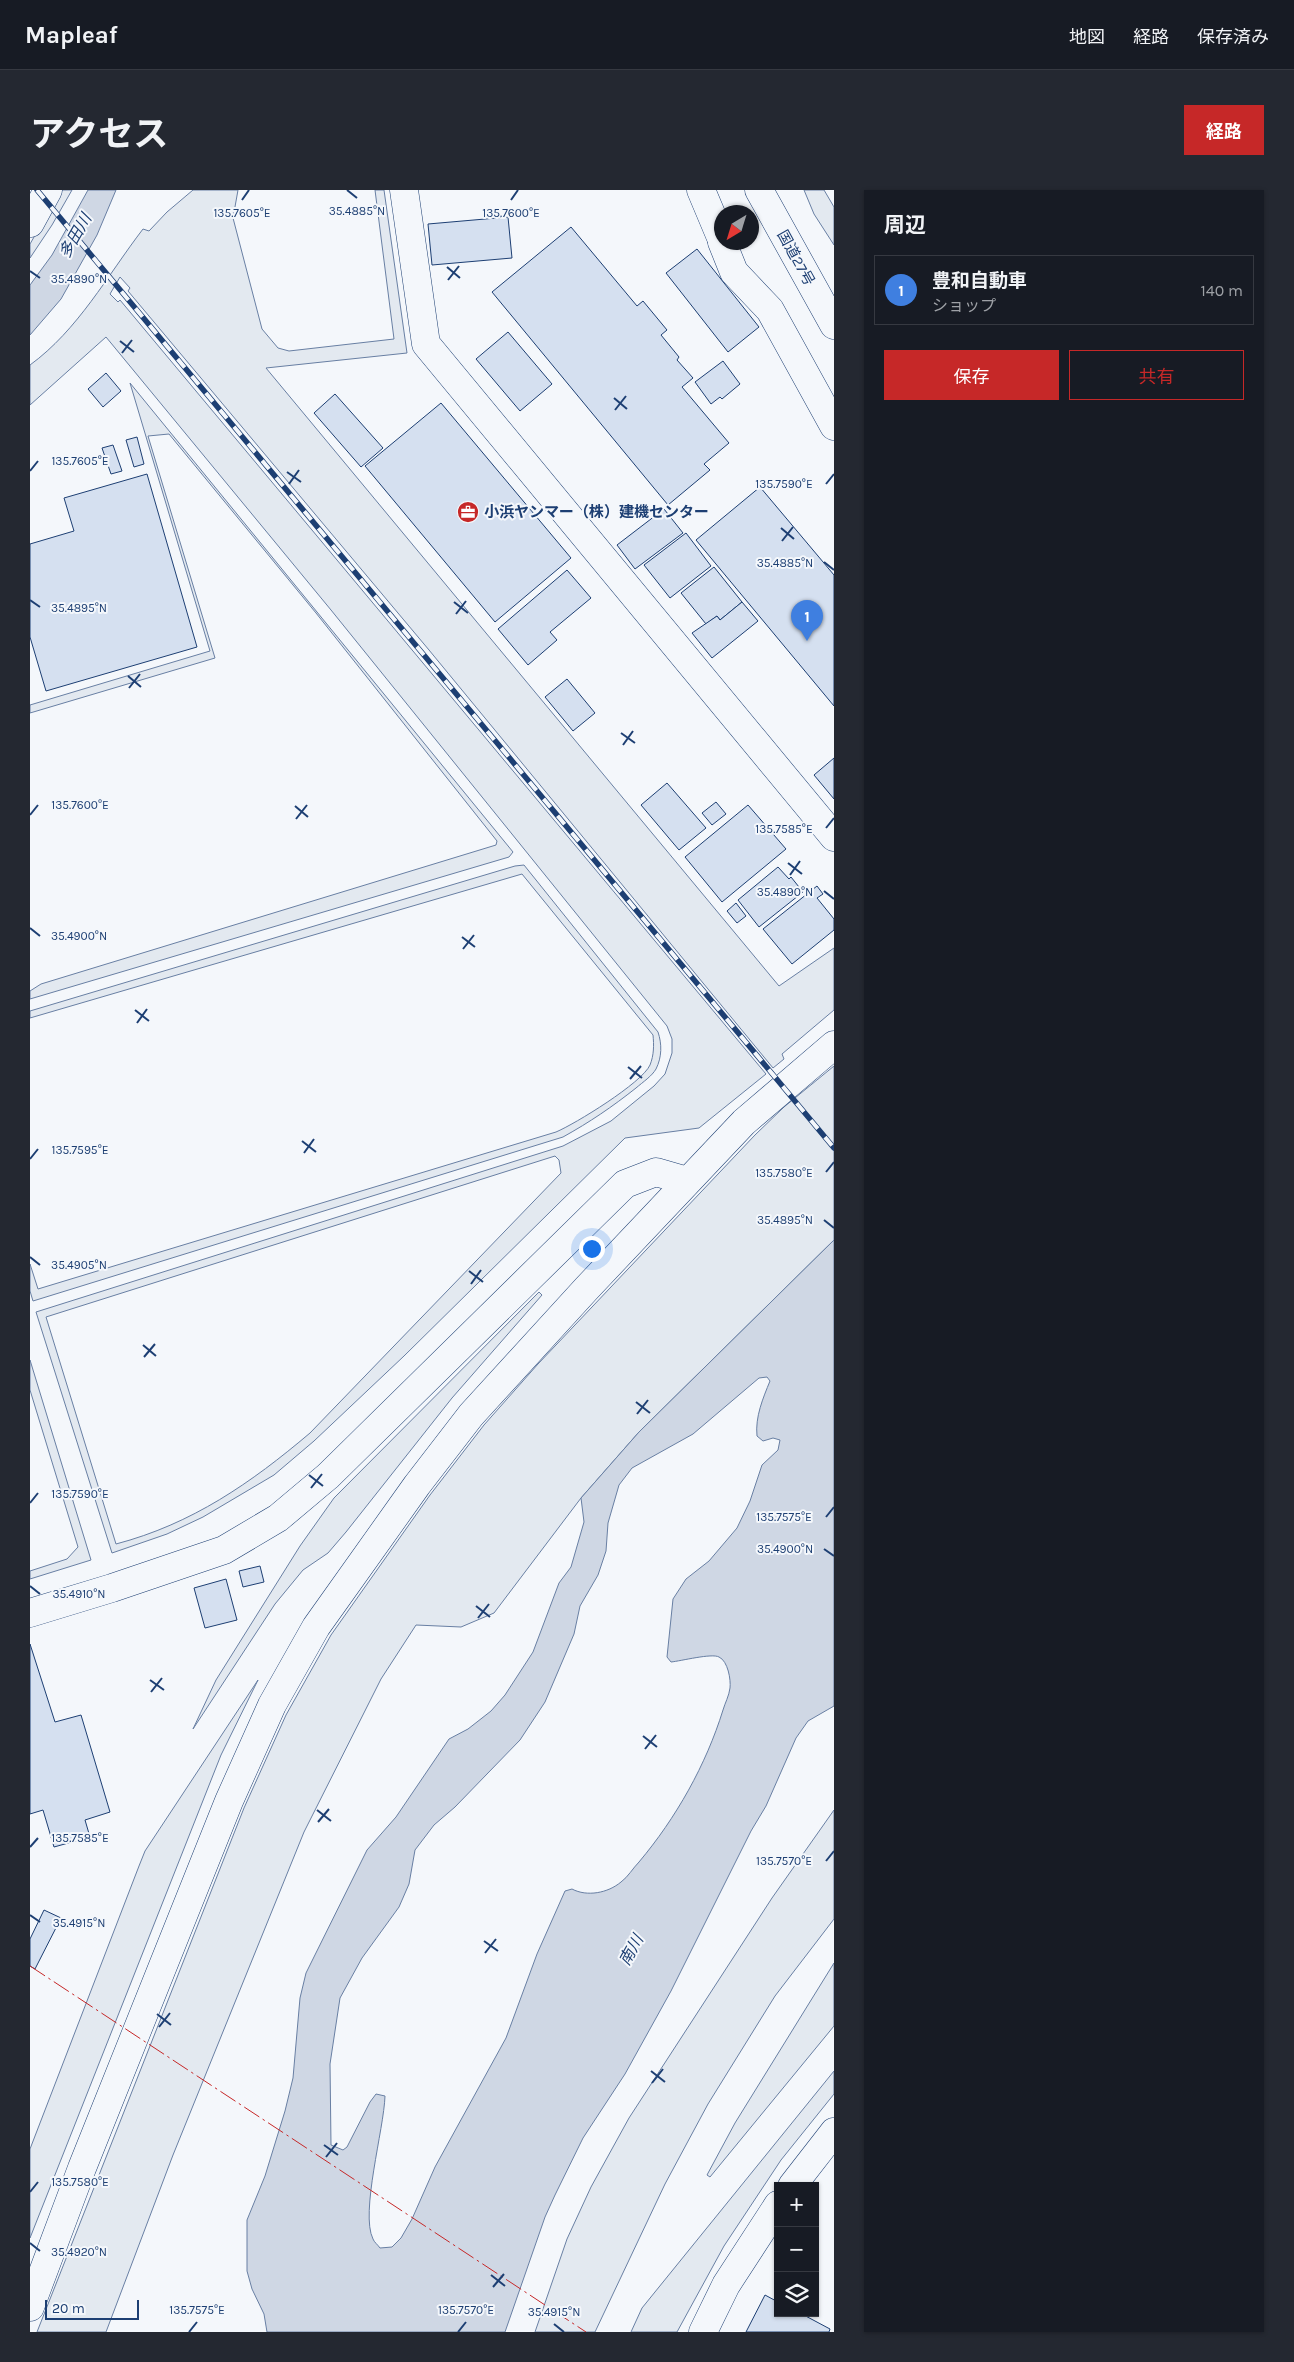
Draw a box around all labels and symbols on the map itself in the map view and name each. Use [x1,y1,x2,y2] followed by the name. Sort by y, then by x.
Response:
[329,204,385,218] text: 35.4885°N
[714,205,759,250] north arrow
[213,206,271,220] text: 135.7605°E
[482,206,540,220] text: 135.7600°E
[55,209,96,262] water label: 多田川
[773,227,819,289] street label: 国道27号
[51,272,107,286] text: 35.4890°N
[51,454,109,468] text: 135.7605°E
[755,477,813,491] text: 135.7590°E
[456,500,480,524] office icon: 小浜ヤンマー（株）建機センター
[484,503,709,521] place label: 小浜ヤンマー（株）建機センター
[757,556,813,570] text: 35.4885°N
[791,600,823,641] pin: 1
[51,601,107,615] text: 35.4895°N
[51,798,109,812] text: 135.7600°E
[755,822,813,836] text: 135.7585°E
[757,885,813,899] text: 35.4890°N
[51,929,107,943] text: 35.4900°N
[52,1143,108,1157] text: 135.7595°E
[755,1166,813,1180] text: 135.7580°E
[757,1213,813,1227] text: 35.4895°N
[579,1236,605,1262] your location
[51,1258,107,1272] text: 35.4905°N
[51,1487,109,1501] text: 135.7590°E
[756,1510,812,1524] text: 135.7575°E
[757,1542,813,1556] text: 35.4900°N
[52,1587,106,1601] text: 35.4910°N
[51,1831,109,1845] text: 135.7585°E
[756,1854,812,1868] text: 135.7570°E
[53,1916,105,1930] text: 35.4915°N
[615,1930,648,1969] water label: 南川
[51,2175,109,2189] text: 135.7580°E
[51,2245,107,2259] text: 35.4920°N
[45,2297,139,2320] scale bar
[169,2303,225,2317] text: 135.7575°E
[438,2303,494,2317] text: 135.7570°E
[528,2305,580,2319] text: 35.4915°N

